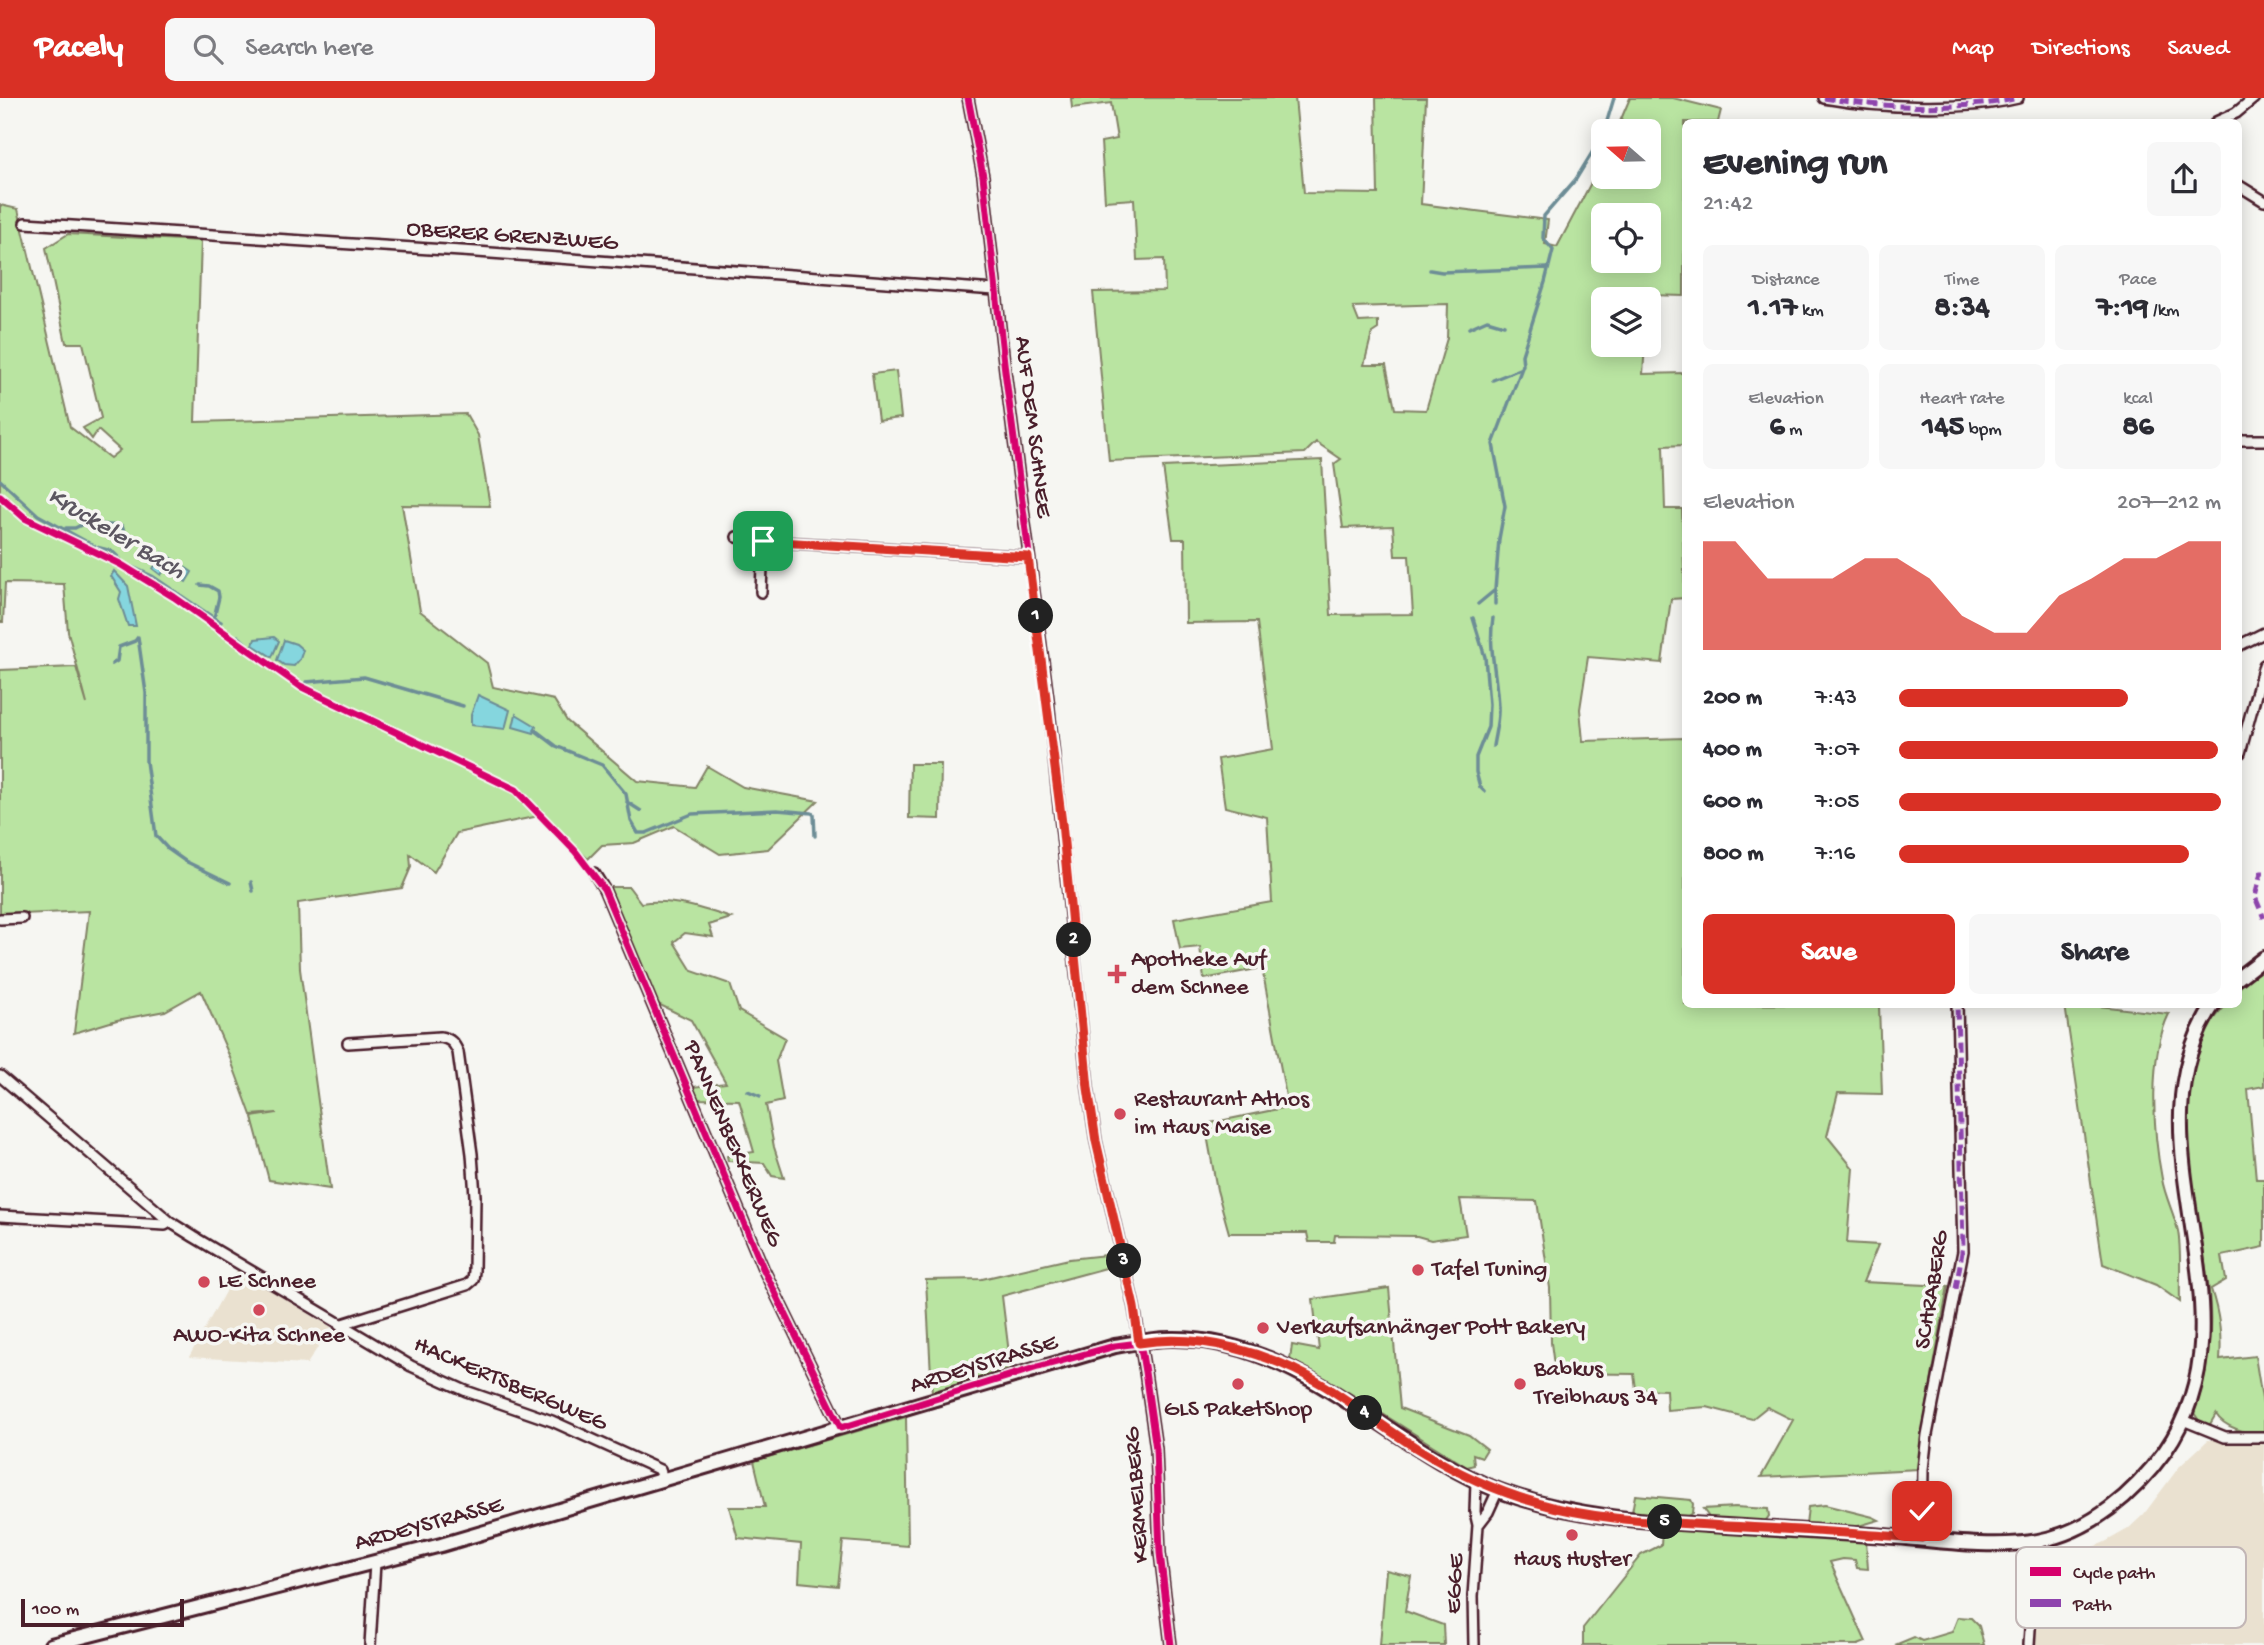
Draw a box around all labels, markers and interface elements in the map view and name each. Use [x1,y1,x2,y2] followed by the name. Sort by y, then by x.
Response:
[165,18,655,81] search box
[35,30,123,68] text: Pacely
[189,30,227,68] icon: search
[245,34,373,65] text: Search here
[1952,35,1994,64] text: Map
[2032,35,2130,64] text: Directions
[2168,35,2229,64] text: Saved
[1591,119,1661,189] north arrow
[1591,119,1661,357] map controls
[2147,142,2221,216] button: share
[1703,143,1887,187] text: Evening run
[1703,191,1753,218] text: 21:42
[1591,203,1661,273] button: locate
[405,215,620,259] street label: OBERER GRENZWEG
[1752,269,1820,292] text: Distance
[1945,269,1979,292] text: Time
[2119,269,2157,292] text: Pace
[1591,287,1661,357] button: layers
[1748,292,1797,327] text: 1.17
[1934,292,1990,327] text: 8:34
[2096,292,2149,327] text: 7:19
[1797,300,1824,323] text: km
[2149,300,2180,323] text: /km
[1006,335,1058,520] street label: AUF DEM SCHNEE
[1748,388,1824,411] text: Elevation
[1919,388,2005,411] text: Heart rate
[2123,388,2153,411] text: kcal
[1769,411,1785,446] text: 6
[1922,411,1964,446] text: 145
[2122,411,2154,446] text: 86
[1785,419,1803,442] text: m
[1964,419,2002,442] text: bpm
[41,482,190,589] water label: Kruckeler Bach
[1703,490,1794,517] text: Elevation
[2117,490,2221,517] text: 207–212 m
[733,511,793,571] pin
[744,522,782,560] icon: arrive
[1018,598,1054,634] pin: 1
[1032,604,1039,627] text: 1
[1703,685,1762,712] text: 200 m
[1815,685,1857,712] text: 7:43
[1703,737,1762,764] text: 400 m
[1815,737,1859,764] text: 7:07
[1703,789,1763,816] text: 600 m
[1815,789,1859,816] text: 7:05
[1703,841,1764,868] text: 800 m
[1815,841,1855,868] text: 7:16
[1703,914,1955,994] button: Save
[1969,914,2221,994] button: Share
[1056,922,1092,958] pin: 2
[1069,928,1078,951] text: 2
[1131,946,1268,1003] place label: Apotheke Auf dem Schnee
[1109,966,1125,982] marker: Apotheke Auf dem Schnee
[675,1036,789,1252] street label: PANNENBEKKERWEG
[1134,1086,1310,1143] place label: Restaurant Athos im Haus Maise
[1112,1106,1128,1122] marker: Restaurant Athos im Haus Maise
[1909,1228,1957,1351] street label: SCHRABERG
[1106,1244,1142,1278] pin: 3
[1119,1249,1128,1272] text: 3
[1430,1256,1547,1285] place label: Tafel Tuning
[1410,1262,1426,1278] marker: Tafel Tuning
[218,1268,316,1297] place label: LE Schnee
[196,1274,212,1290] marker: LE Schnee
[251,1302,267,1318] marker: AWO-Kita Schnee
[1276,1314,1585,1343] place label: Verkaufsanhänger Pott Bakery
[1255,1320,1271,1336] marker: Verkaufsanhänger Pott Bakery
[173,1322,346,1351] place label: AWO-Kita Schnee
[907,1328,1062,1401] street label: ARDEYSTRASSE
[409,1331,612,1439] street label: HACKERTSBERGWEG
[1532,1356,1658,1413] place label: Babkus Treibhaus 34
[1230,1376,1246,1392] marker: GLS PaketShop
[1512,1376,1528,1392] marker: Babkus Treibhaus 34
[1164,1396,1312,1425] place label: GLS PaketShop
[1348,1396,1382,1430] pin: 4
[1360,1401,1369,1424] text: 4
[1119,1425,1157,1564] street label: KERMELBERG
[1892,1481,1952,1541] pin
[351,1491,508,1559] street label: ARDEYSTRASSE
[1903,1492,1941,1530] icon: check
[1648,1504,1682,1540] pin: 5
[1660,1510,1670,1533] text: 5
[1564,1527,1580,1543] marker: Haus Huster
[1513,1546,1633,1575] place label: Haus Huster
[2016,1547,2246,1628] legend
[1440,1552,1472,1615] street label: EGGE
[2073,1563,2155,1586] text: Cycle path
[2072,1595,2112,1618] text: Path
[21,1596,184,1628] scale bar
[32,1599,79,1622] text: 100 m

